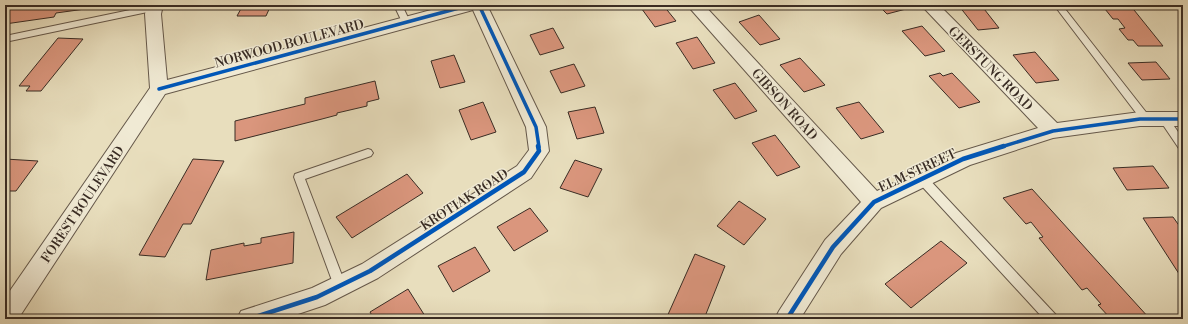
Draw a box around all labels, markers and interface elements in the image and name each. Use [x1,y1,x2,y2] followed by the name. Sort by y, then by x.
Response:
[213,16,366,72] street label: NORWOOD BOULEVARD
[945,23,1036,114] street label: GERSTUNG ROAD
[748,66,821,144] street label: GIBSON ROAD
[38,143,128,266] street label: FOREST BOULEVARD
[876,146,959,196] street label: ELM STREET
[418,166,511,234] street label: KROTIAK ROAD

